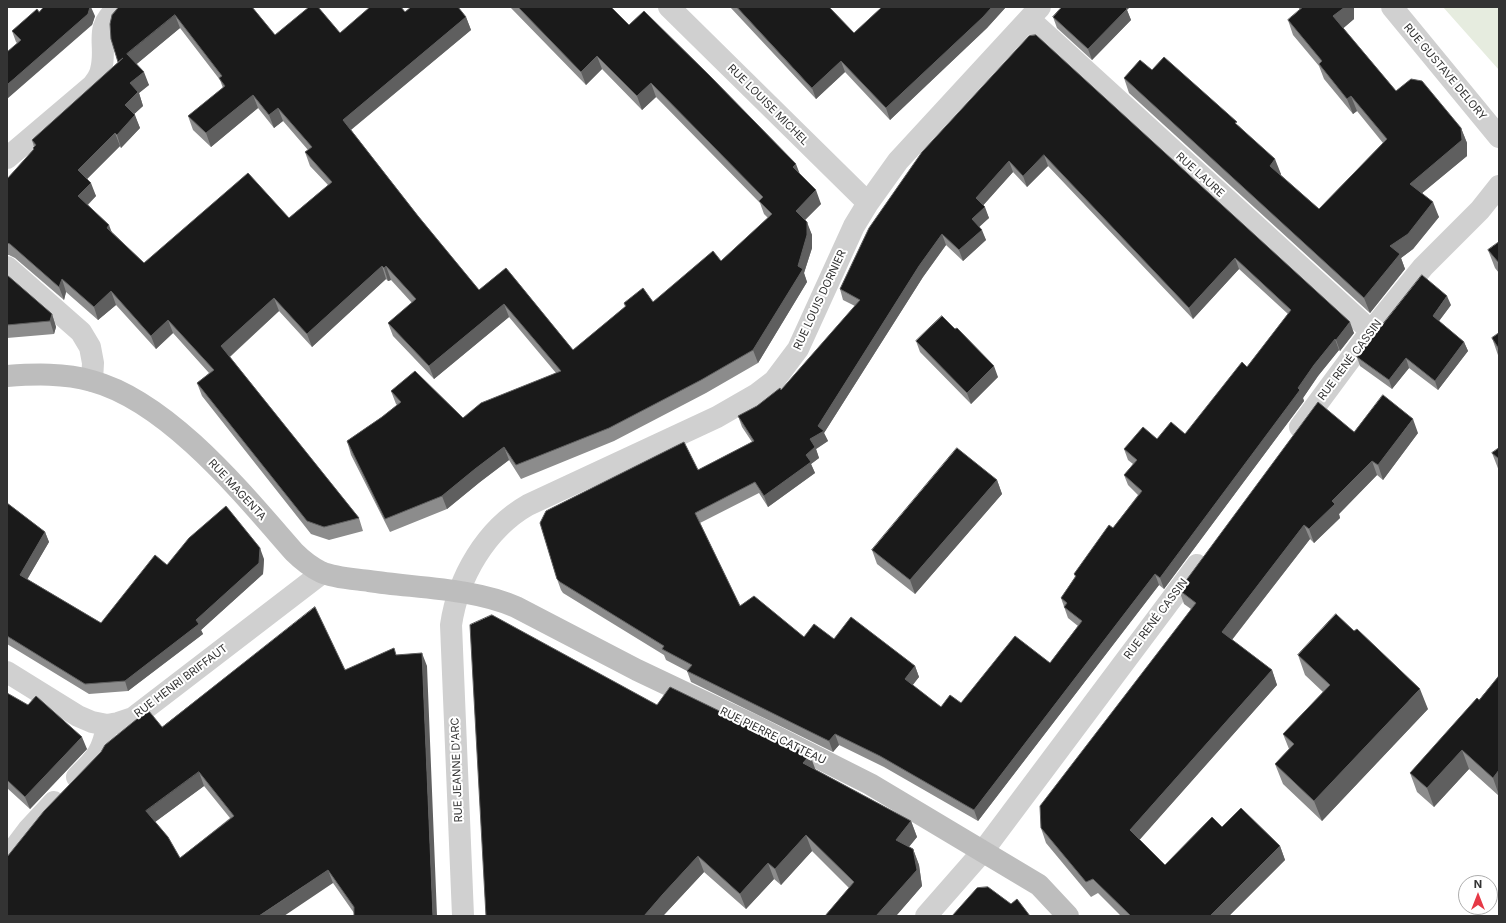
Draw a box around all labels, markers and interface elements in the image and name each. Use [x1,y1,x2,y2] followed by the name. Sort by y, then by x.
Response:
[1401,21,1489,123] street label: RUE GUSTAVE DELORY
[725,62,811,148] street label: RUE LOUISE MICHEL
[1173,150,1227,200] street label: RUE LAURE
[791,248,849,352] street label: RUE LOUIS DORNIER
[1315,317,1385,403] street label: RUE RENÉ CASSIN
[205,457,269,523] street label: RUE MAGENTA
[1121,576,1191,662] street label: RUE RENÉ CASSIN
[132,642,230,720] street label: RUE HENRI BRIFFAUT
[718,705,828,767] street label: RUE PIERRE CATTEAU
[449,717,465,823] street label: RUE JEANNE D'ARC
[1458,875,1498,915] north arrow
[1474,877,1482,891] text: N

